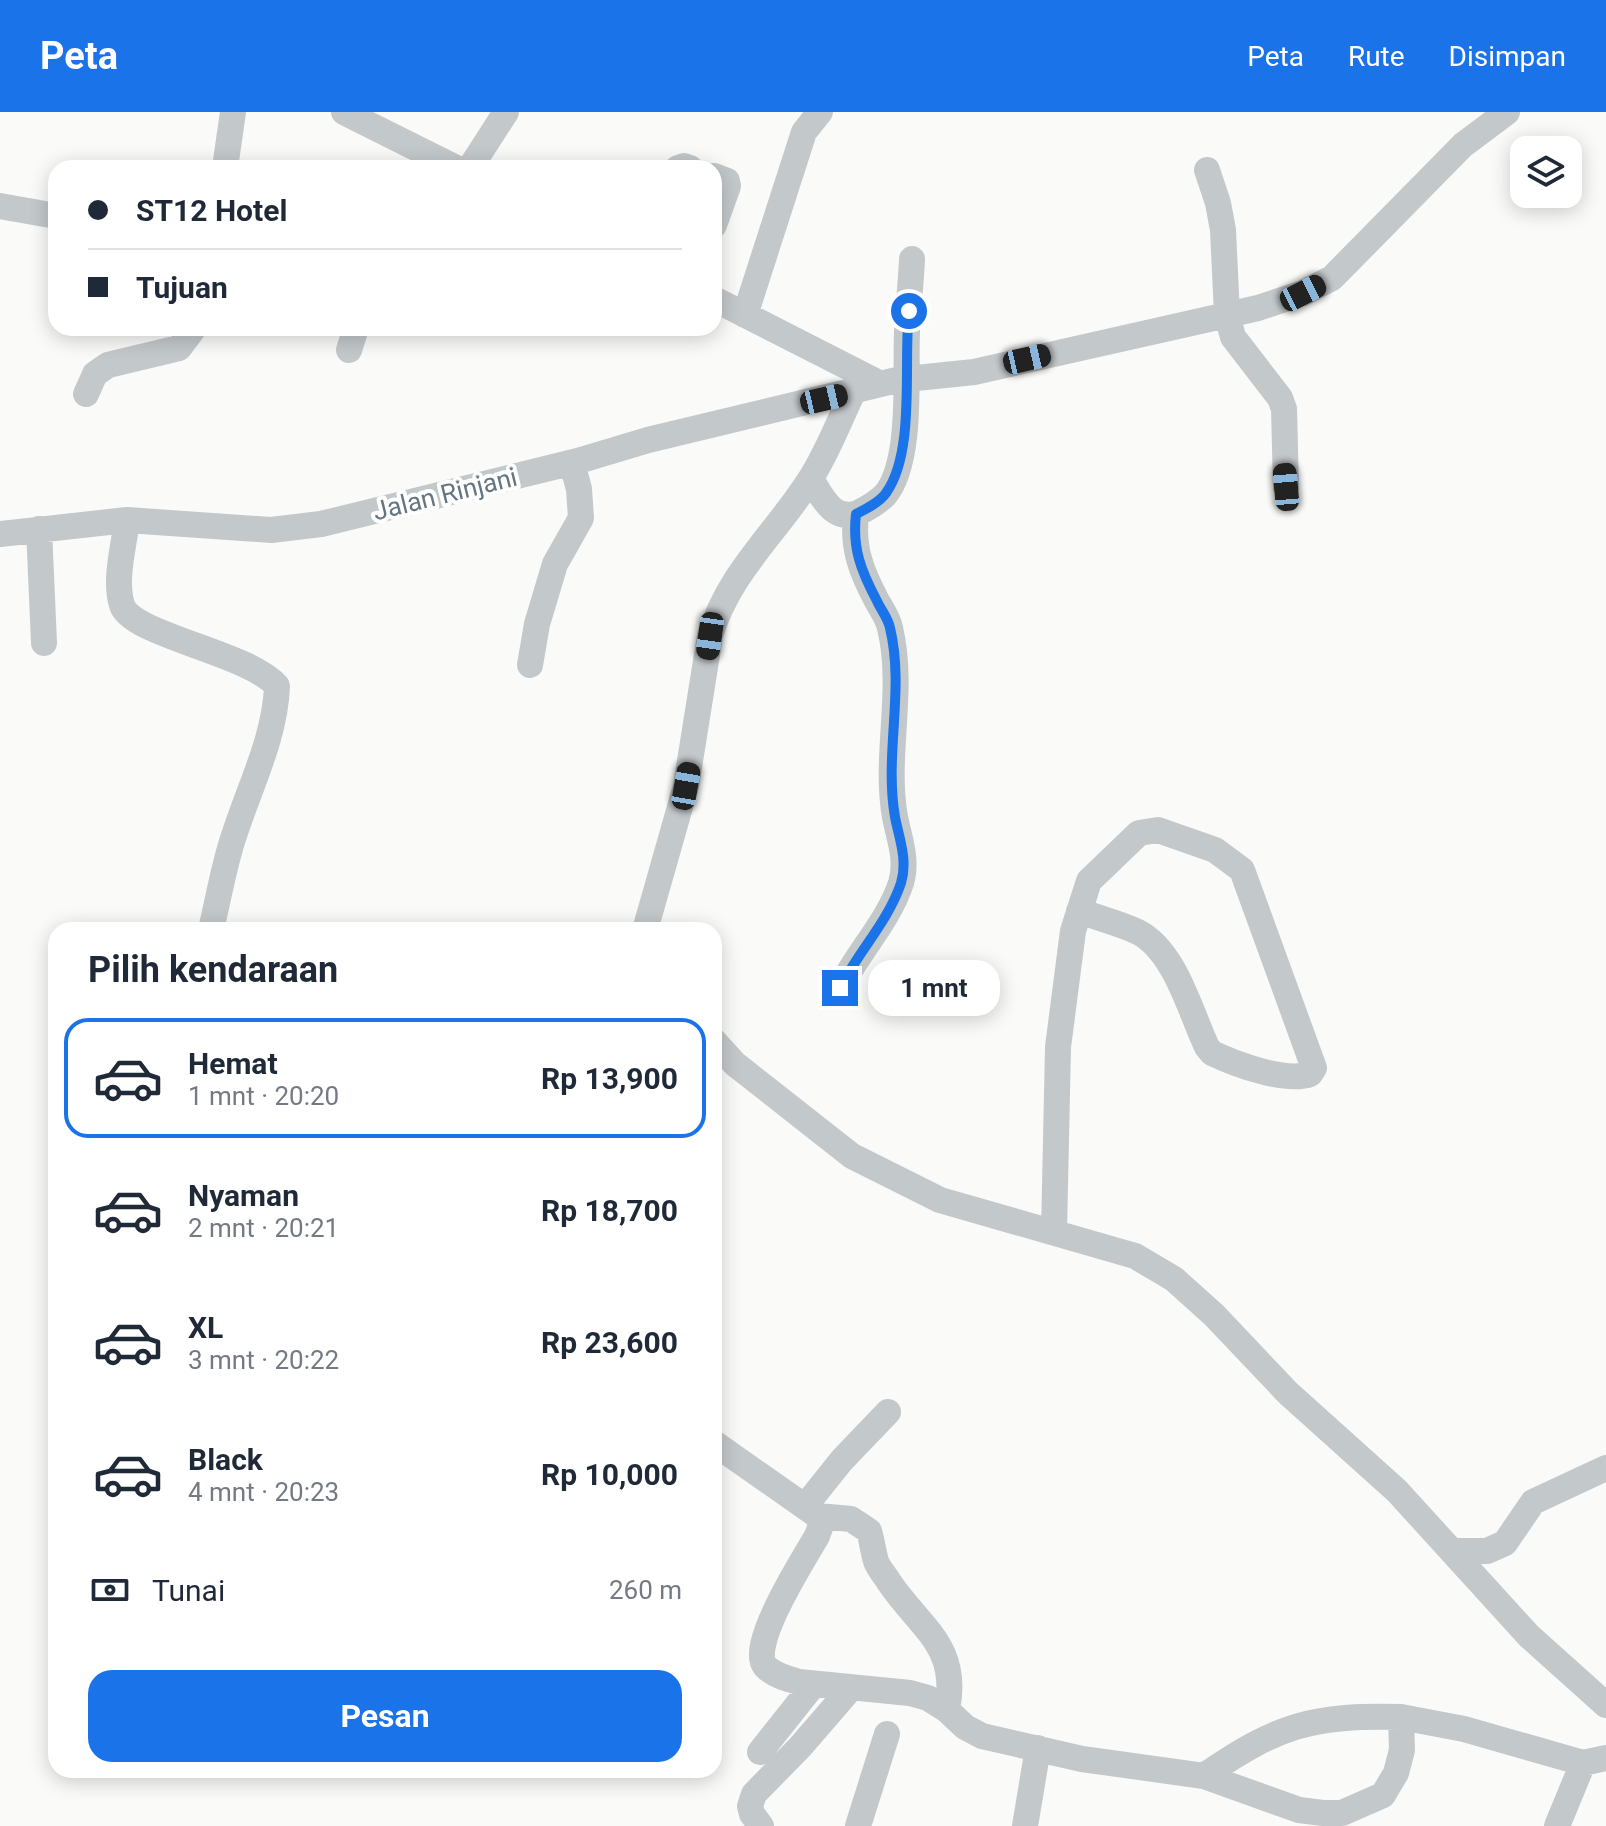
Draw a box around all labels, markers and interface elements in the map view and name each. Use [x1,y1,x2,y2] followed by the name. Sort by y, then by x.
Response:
[40,34,118,78] text: Peta
[1247,40,1304,73] text: Peta
[1348,40,1405,73] text: Rute
[1449,40,1566,73] text: Disimpan
[1510,136,1582,208] map controls
[1510,136,1582,208] button: layers
[136,193,287,228] text: ST12 Hotel
[136,270,228,305] text: Tujuan
[1276,271,1330,315] car
[891,293,927,329] route start
[1001,342,1053,376] car
[798,382,850,416] car
[370,462,520,526] street label: Jalan Rinjani
[1272,462,1300,512] car
[695,611,725,661] car
[670,760,702,812] car
[88,949,338,991] text: Pilih kendaraan
[868,960,1000,1016] callout: 1 mnt
[822,970,858,1006] route end
[900,973,968,1003] text: 1 mnt
[92,1042,164,1114] icon: car
[188,1046,278,1081] text: Hemat
[541,1061,678,1096] text: Rp 13,900
[188,1081,339,1111] text: 1 mnt · 20:20
[92,1174,164,1246] icon: car
[188,1178,299,1213] text: Nyaman
[541,1193,678,1228] text: Rp 18,700
[188,1213,339,1243] text: 2 mnt · 20:21
[92,1306,164,1378] icon: car
[188,1310,223,1345] text: XL
[541,1325,678,1360] text: Rp 23,600
[188,1345,339,1375] text: 3 mnt · 20:22
[92,1438,164,1510] icon: car
[188,1442,263,1477] text: Black
[541,1457,678,1492] text: Rp 10,000
[188,1477,339,1507] text: 4 mnt · 20:23
[88,1568,132,1612] icon: cash
[152,1573,225,1608] text: Tunai
[609,1575,682,1605] text: 260 m
[88,1670,682,1762] button: Pesan

